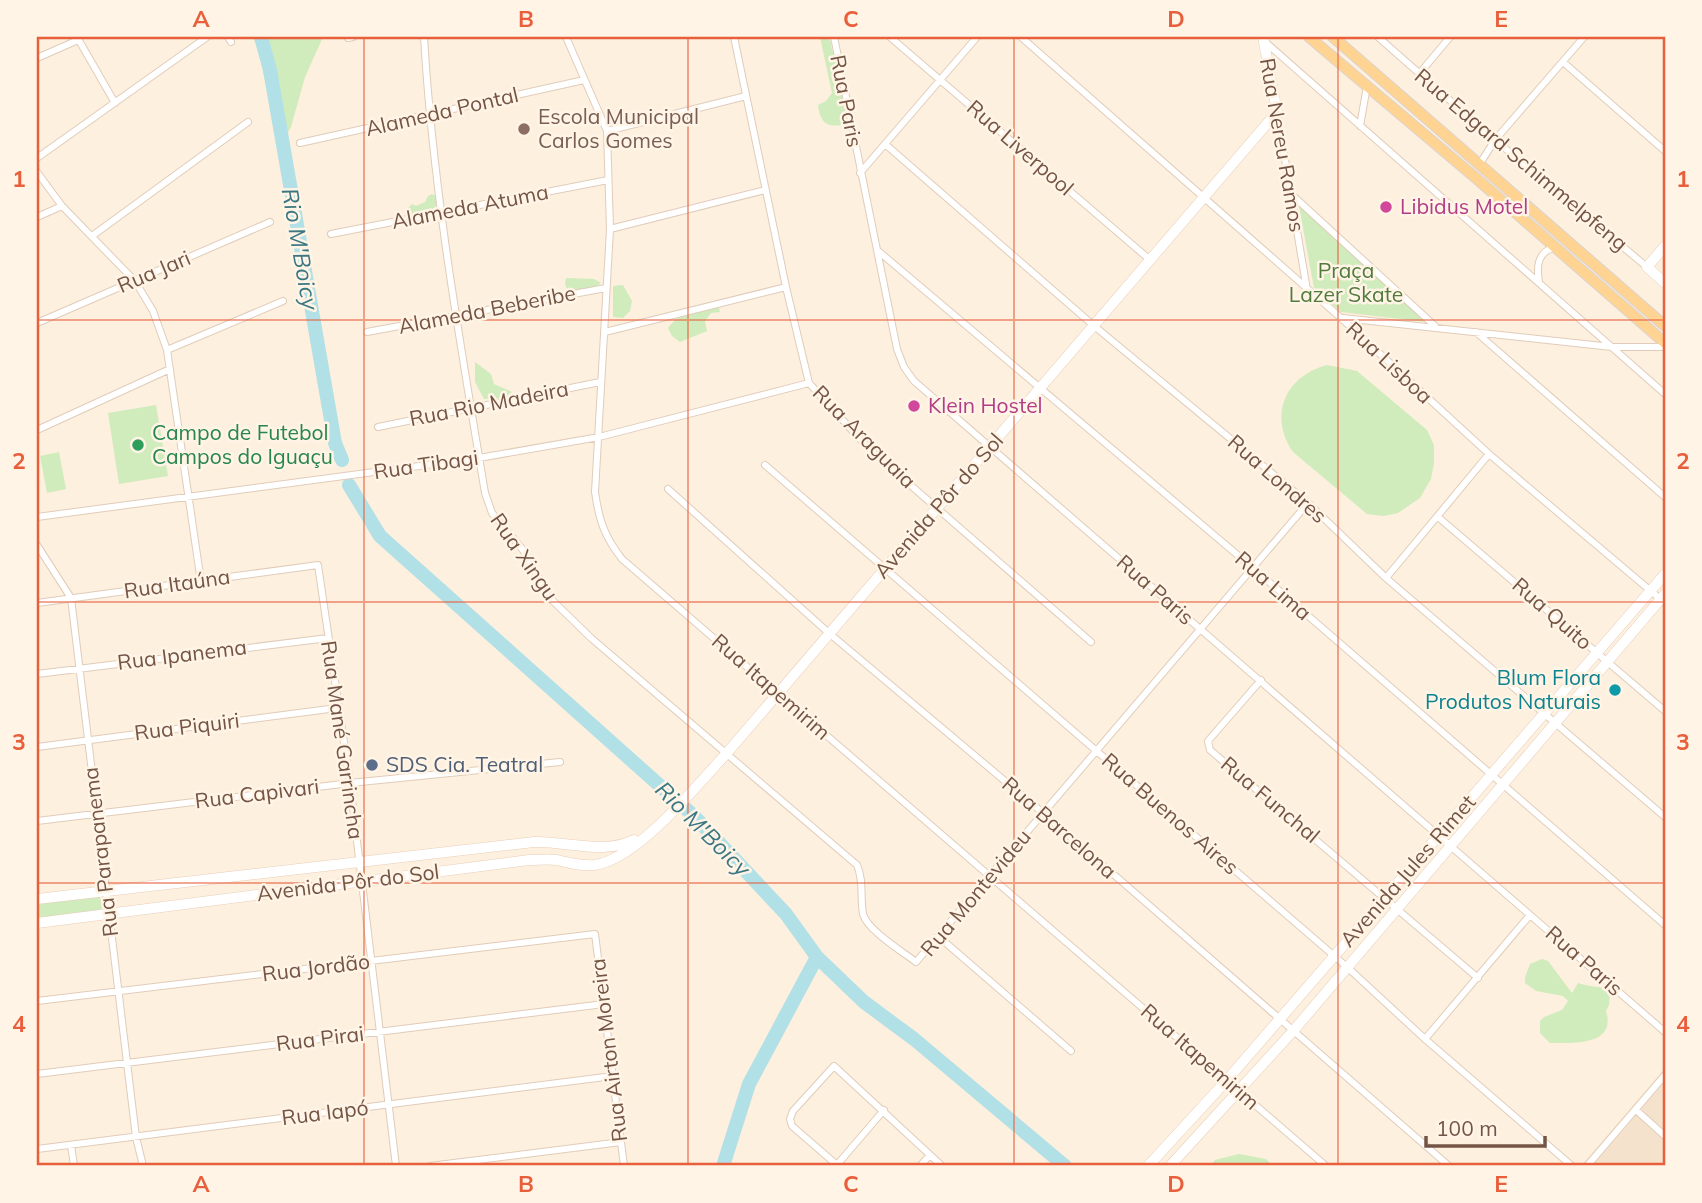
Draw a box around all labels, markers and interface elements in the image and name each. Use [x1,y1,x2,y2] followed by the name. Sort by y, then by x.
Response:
[192,4,210,33] text: A
[518,4,534,33] text: B
[843,4,859,33] text: C
[1167,4,1185,33] text: D
[1494,4,1508,33] text: E
[825,52,869,149] street label: Rua Paris
[1255,56,1311,234] street label: Rua Nereu Ramos
[1410,62,1633,256] street label: Rua Edgard Schimmelpfeng
[363,81,521,141] street label: Alameda Pontal
[962,94,1079,201] street label: Rua Liverpool
[538,103,699,153] place label: Escola Municipal Carlos Gomes
[516,121,532,137] marker: Escola Municipal Carlos Gomes
[12,164,26,193] text: 1
[1676,164,1690,193] text: 1
[389,178,550,234] street label: Alameda Atuma
[276,186,326,313] water label: Rio M'Boicy
[1400,193,1528,219] place label: Libidus Motel
[1378,199,1394,215] marker: Libidus Motel
[113,244,194,298] street label: Rua Jari
[1289,257,1403,307] park label: Praça Lazer Skate
[396,279,578,339] street label: Alameda Beberibe
[1341,316,1438,409] street label: Rua Lisboa
[407,375,571,431] street label: Rua Rio Madeira
[808,379,922,493] street label: Rua Araguaia
[928,392,1043,418] place label: Klein Hostel
[906,398,922,414] marker: Klein Hostel
[152,419,333,469] place label: Campo de Futebol Campos do Iguaçu
[868,427,1008,583] street label: Avenida Pôr do Sol
[1223,428,1332,528] street label: Rua Londres
[130,437,146,453] marker: Campo de Futebol Campos do Iguaçu
[372,444,480,484] street label: Rua Tibagi
[12,446,26,475] text: 2
[1676,446,1690,475] text: 2
[485,508,564,605] street label: Rua Xingu
[1230,545,1317,625] street label: Rua Lima
[1112,549,1199,630] street label: Rua Paris
[122,563,232,603] street label: Rua Itaúna
[1507,572,1598,655] street label: Rua Quito
[707,628,836,745] street label: Rua Itapemirim
[116,633,248,675] street label: Rua Ipanema
[316,639,370,841] street label: Rua Mané Garrincha
[1425,664,1601,714] place label: Blum Flora Produtos Naturais
[1607,682,1623,698] marker: Blum Flora Produtos Naturais
[133,707,241,745] street label: Rua Piquiri
[12,727,26,756] text: 3
[1676,727,1690,756] text: 3
[1097,747,1244,880] street label: Rua Buenos Aires
[1216,750,1325,848] street label: Rua Funchal
[386,751,543,777] place label: SDS Cia. Teatral
[364,757,380,773] marker: SDS Cia. Teatral
[77,766,123,938] street label: Rua Parapanema
[997,771,1122,884] street label: Rua Barcelona
[193,772,321,814] street label: Rua Capivari
[650,775,758,883] water label: Rio M'Boicy
[1334,789,1480,952] street label: Avenida Jules Rimet
[915,824,1036,961] street label: Rua Montevideu
[255,858,441,906] street label: Avenida Pôr do Sol
[1541,920,1628,1001] street label: Rua Paris
[261,948,371,987] street label: Rua Jordão
[584,957,632,1143] street label: Rua Airton Moreira
[1136,998,1265,1115] street label: Rua Itapemirim
[12,1009,26,1038] text: 4
[1676,1009,1690,1038] text: 4
[274,1020,365,1056] street label: Rua Pirai
[280,1094,370,1130] street label: Rua Iapó
[1426,1105,1544,1149] scale bar
[1436,1115,1498,1141] text: 100 m
[192,1169,210,1198] text: A
[518,1169,534,1198] text: B
[843,1169,859,1198] text: C
[1167,1169,1185,1198] text: D
[1494,1169,1508,1198] text: E

